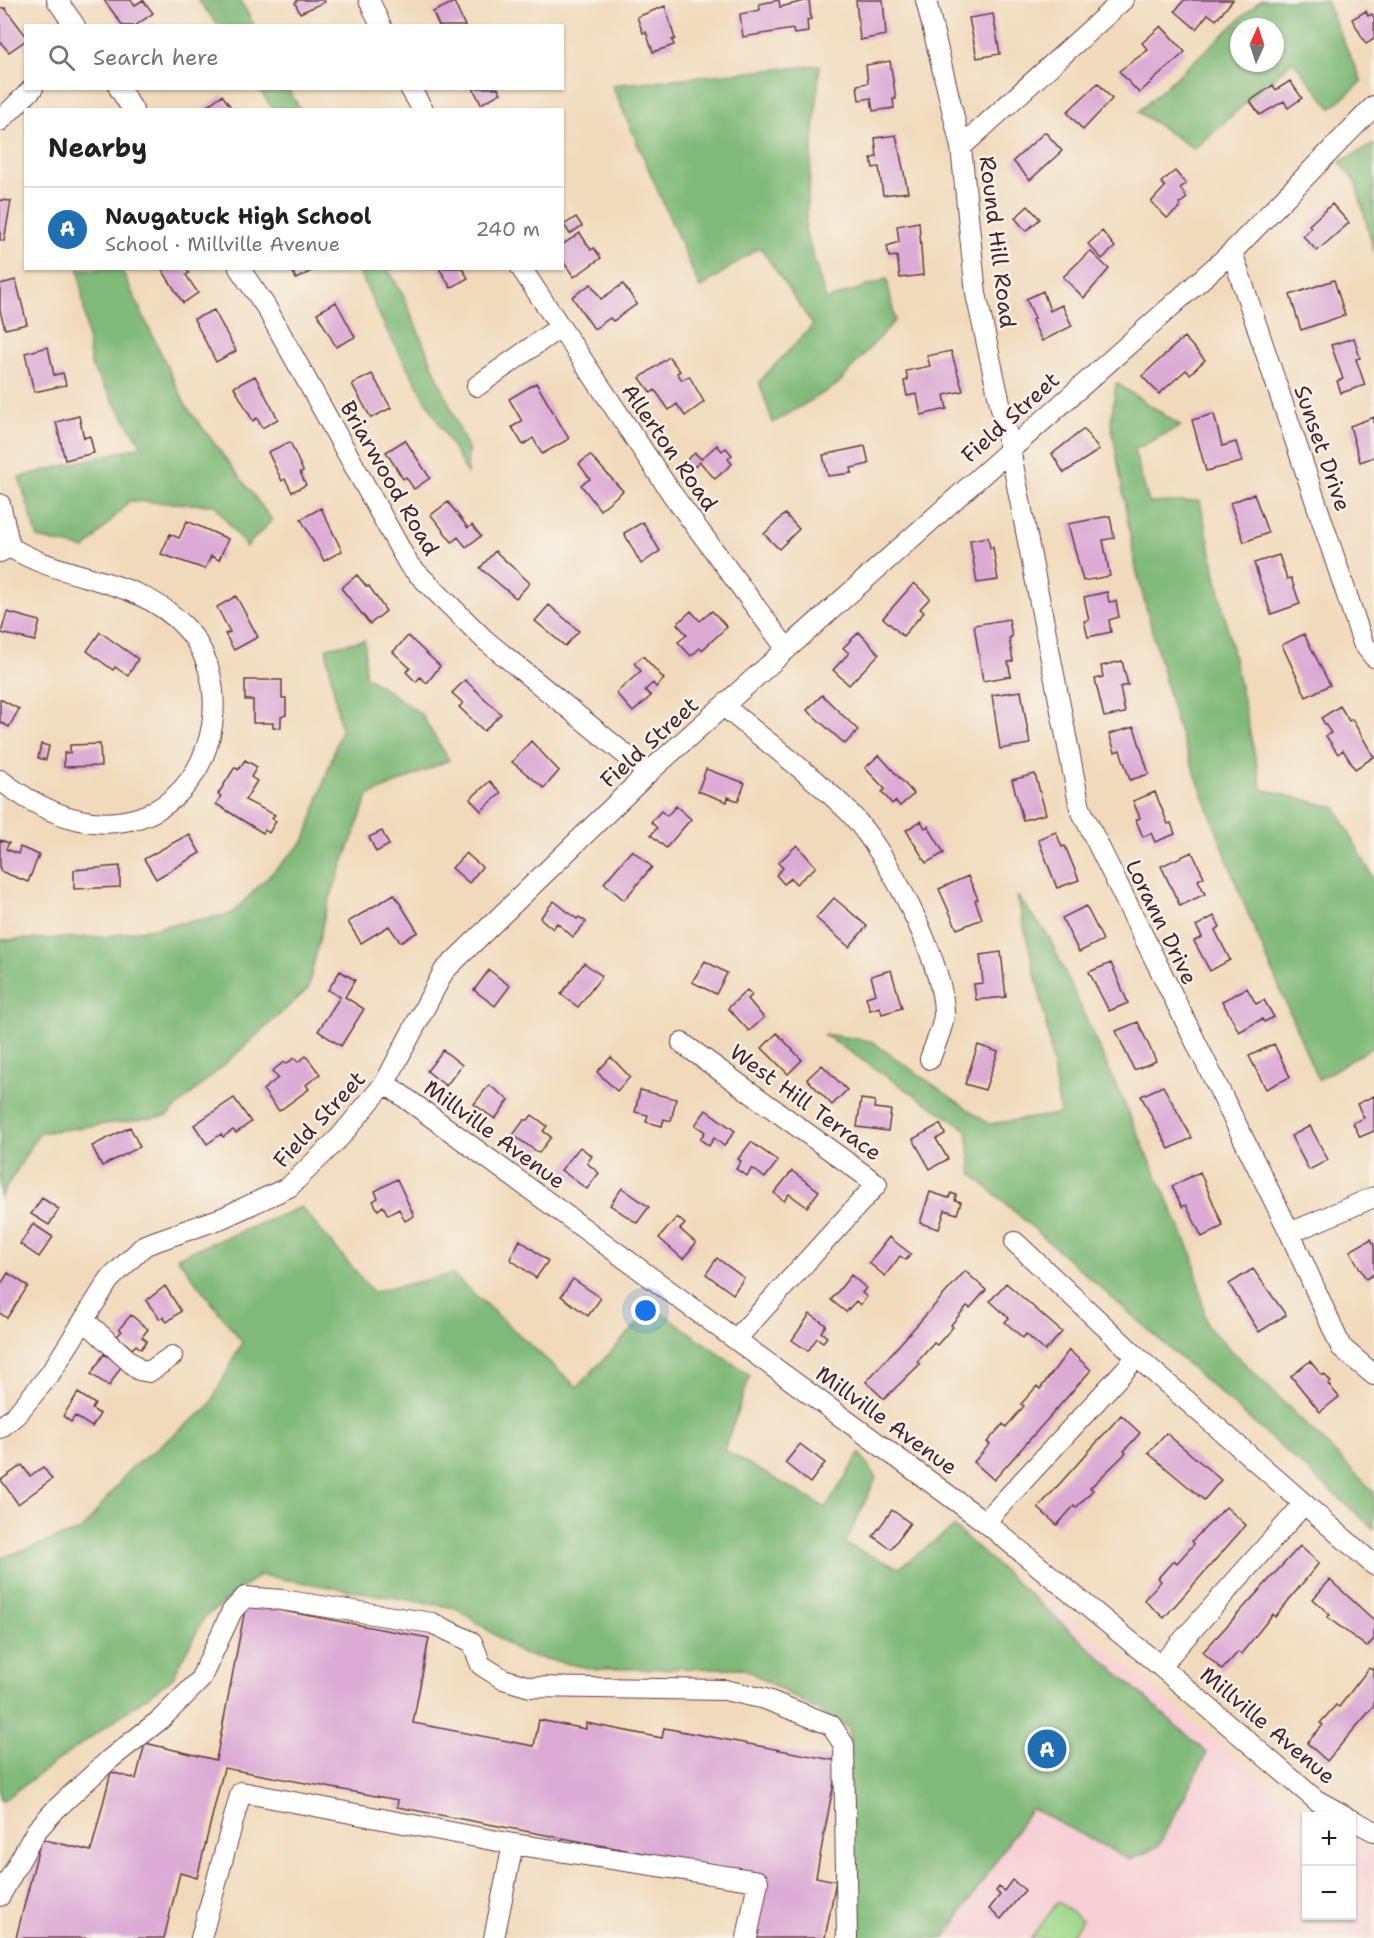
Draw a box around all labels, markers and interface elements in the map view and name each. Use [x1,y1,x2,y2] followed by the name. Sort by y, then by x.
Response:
[1230,18,1284,72] north arrow
[24,24,564,90] search box
[45,41,78,74] icon: search
[93,43,219,72] text: Search here
[48,130,147,165] text: Nearby
[973,154,1022,330] street label: Round Hill Road
[105,202,371,231] text: Naugatuck High School
[60,216,75,242] text: A
[475,216,540,242] text: 240 m
[105,231,340,257] text: School · Millville Avenue
[955,366,1066,469] street label: Field Street
[615,378,724,517] street label: Allerton Road
[1287,381,1358,515] street label: Sunset Drive
[333,396,446,561] street label: Briarwood Road
[594,691,705,794] street label: Field Street
[1119,855,1204,990] street label: Lorann Drive
[724,1037,887,1167] street label: West Hill Terrace
[267,1065,372,1174] street label: Field Street
[418,1073,571,1196] street label: Millville Avenue
[631,1296,660,1325] your location
[810,1359,963,1482] street label: Millville Avenue
[1194,1660,1341,1791] street label: Millville Avenue
[1028,1726,1066,1772] pin: A
[1302,1812,1356,1920] map controls
[1302,1812,1356,1866] button: +
[1302,1866,1356,1920] button: −

